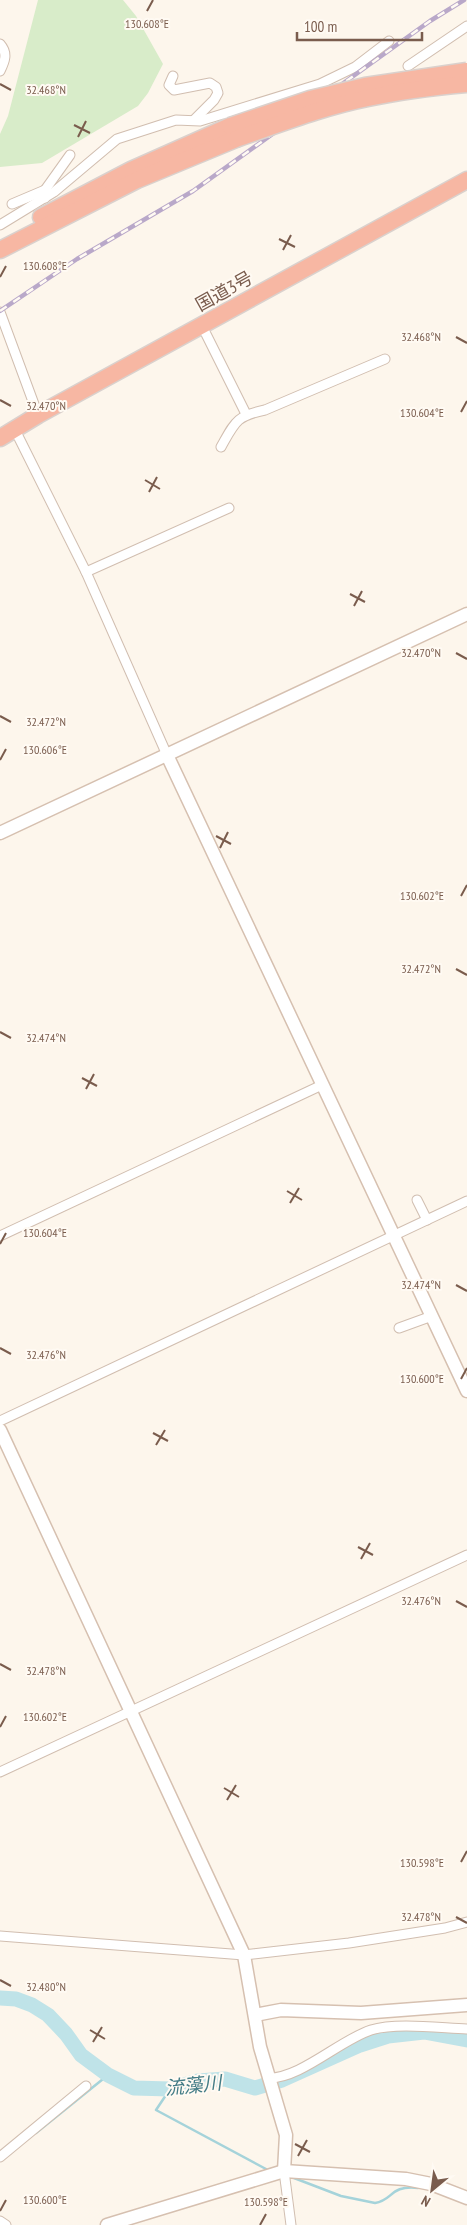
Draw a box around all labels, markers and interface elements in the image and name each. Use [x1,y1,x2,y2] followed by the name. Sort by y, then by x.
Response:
[297,10,422,42] scale bar
[125,16,169,31] text: 130.608°E
[304,17,337,36] text: 100 m
[26,82,66,97] text: 32.468°N
[23,258,67,273] text: 130.608°E
[191,266,257,316] street label: 国道3号
[401,329,441,344] text: 32.468°N
[26,398,66,413] text: 32.470°N
[400,405,444,420] text: 130.604°E
[401,645,441,660] text: 32.470°N
[26,714,66,729] text: 32.472°N
[23,742,67,757] text: 130.606°E
[400,888,444,903] text: 130.602°E
[401,961,441,976] text: 32.472°N
[26,1030,66,1045] text: 32.474°N
[23,1225,67,1240] text: 130.604°E
[401,1277,441,1292] text: 32.474°N
[26,1347,66,1362] text: 32.476°N
[400,1371,444,1386] text: 130.600°E
[401,1593,441,1608] text: 32.476°N
[26,1663,66,1678] text: 32.478°N
[23,1709,67,1724] text: 130.602°E
[400,1855,444,1870] text: 130.598°E
[401,1909,441,1924] text: 32.478°N
[26,1979,66,1994] text: 32.480°N
[163,2070,225,2100] water label: 流藻川
[407,2165,457,2215] north arrow
[23,2192,67,2207] text: 130.600°E
[418,2192,433,2211] text: N
[244,2194,288,2209] text: 130.598°E

